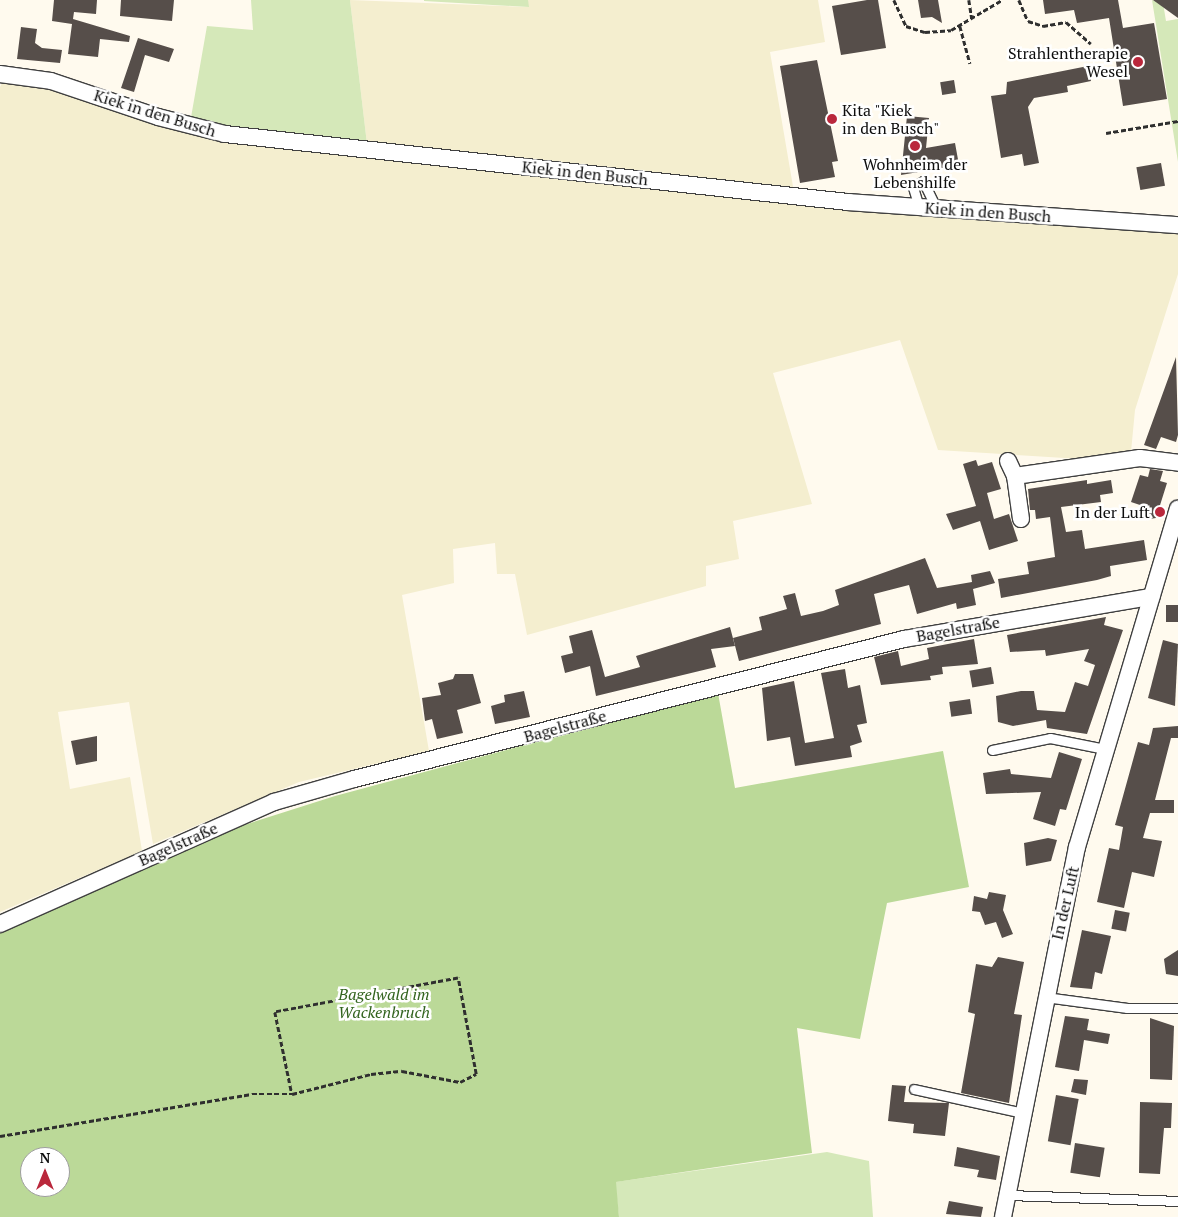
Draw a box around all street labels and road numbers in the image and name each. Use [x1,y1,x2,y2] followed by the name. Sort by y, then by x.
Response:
[92,85,218,141] street label: Kiek in den Busch
[521,157,649,189] street label: Kiek in den Busch
[924,198,1052,226] street label: Kiek in den Busch
[915,612,1001,646] street label: Bagelstraße
[522,706,608,746] street label: Bagelstraße
[135,818,221,870] street label: Bagelstraße
[1047,864,1083,942] street label: In der Luft

